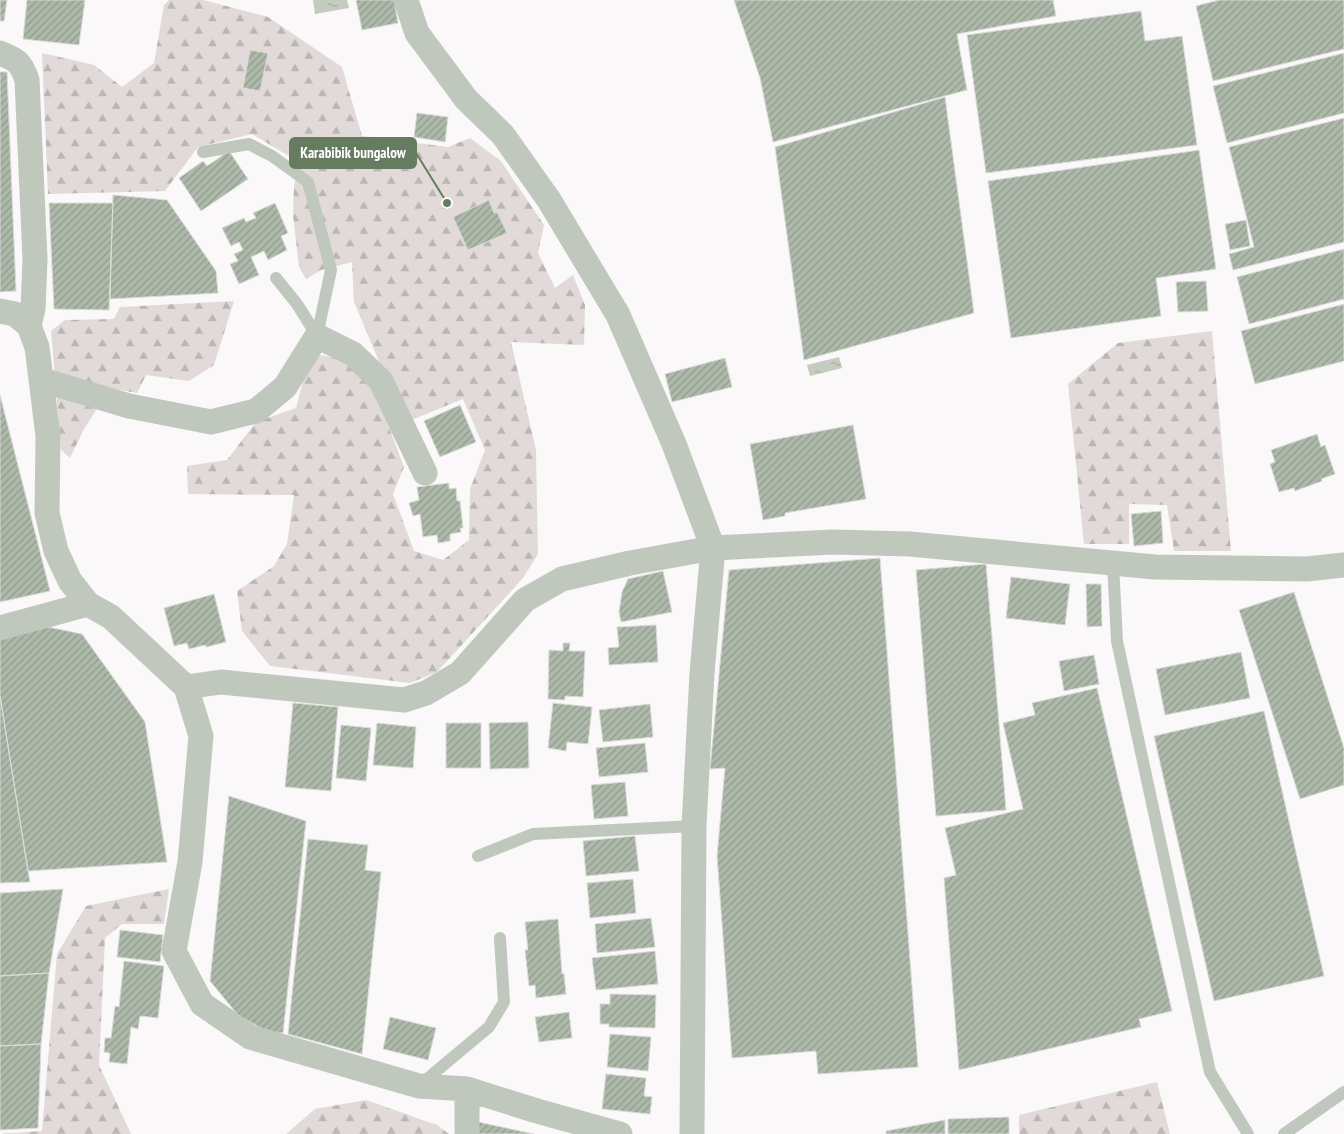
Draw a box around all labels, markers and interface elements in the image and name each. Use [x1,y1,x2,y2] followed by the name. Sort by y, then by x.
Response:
[290,138,416,168] callout: Karabibik bungalow
[300,143,407,162] text: Karabibik bungalow

